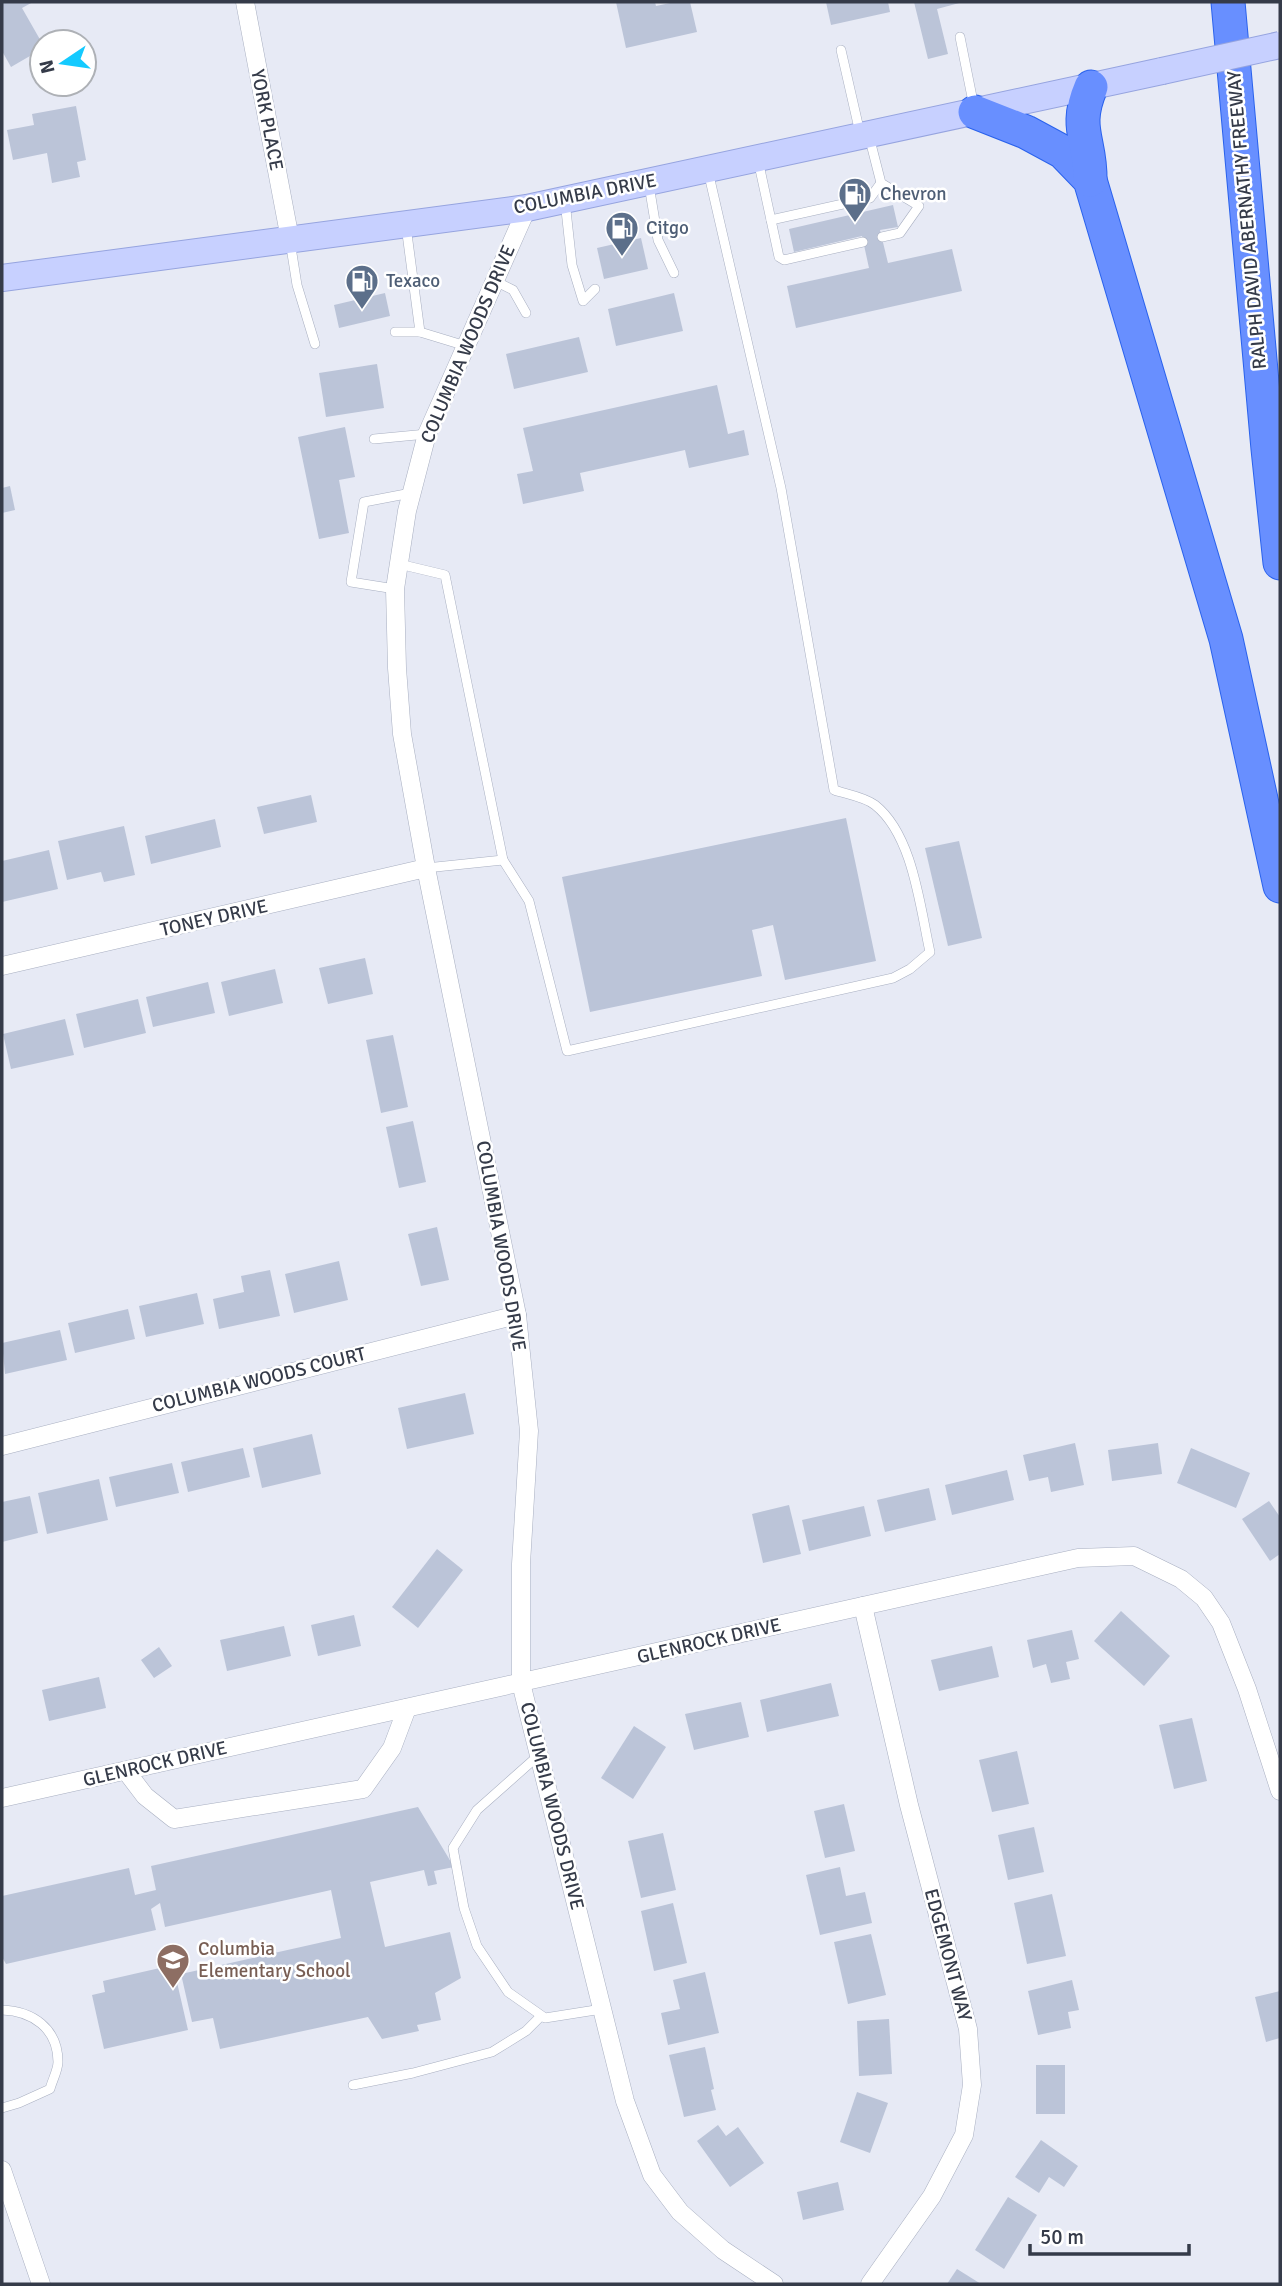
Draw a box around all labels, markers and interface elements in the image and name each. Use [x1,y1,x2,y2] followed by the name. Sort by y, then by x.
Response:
[28,28,98,98] north arrow
[34,57,61,76] text: N
[245,67,289,173] street label: YORK PLACE
[1222,69,1272,370] street label: RALPH DAVID ABERNATHY FREEWAY
[512,168,658,220] street label: COLUMBIA DRIVE
[836,175,874,224] fuel station icon: Chevron
[880,182,947,206] place label: Chevron
[603,209,641,258] fuel station icon: Citgo
[646,216,689,240] place label: Citgo
[415,241,521,447] street label: COLUMBIA WOODS DRIVE
[343,262,381,311] fuel station icon: Texaco
[386,269,440,293] place label: Texaco
[158,894,270,942] street label: TONEY DRIVE
[471,1139,531,1353] street label: COLUMBIA WOODS DRIVE
[150,1342,369,1418] street label: COLUMBIA WOODS COURT
[635,1613,783,1669] street label: GLENROCK DRIVE
[515,1700,589,1912] street label: COLUMBIA WOODS DRIVE
[81,1736,229,1792] street label: GLENROCK DRIVE
[919,1886,977,2024] street label: EDGEMONT WAY
[198,1937,351,1983] place label: Columbia Elementary School
[154,1941,192,1990] school or university icon: Columbia Elementary School
[1030,2212,1189,2256] scale bar
[1040,2224,1084,2250] text: 50 m

